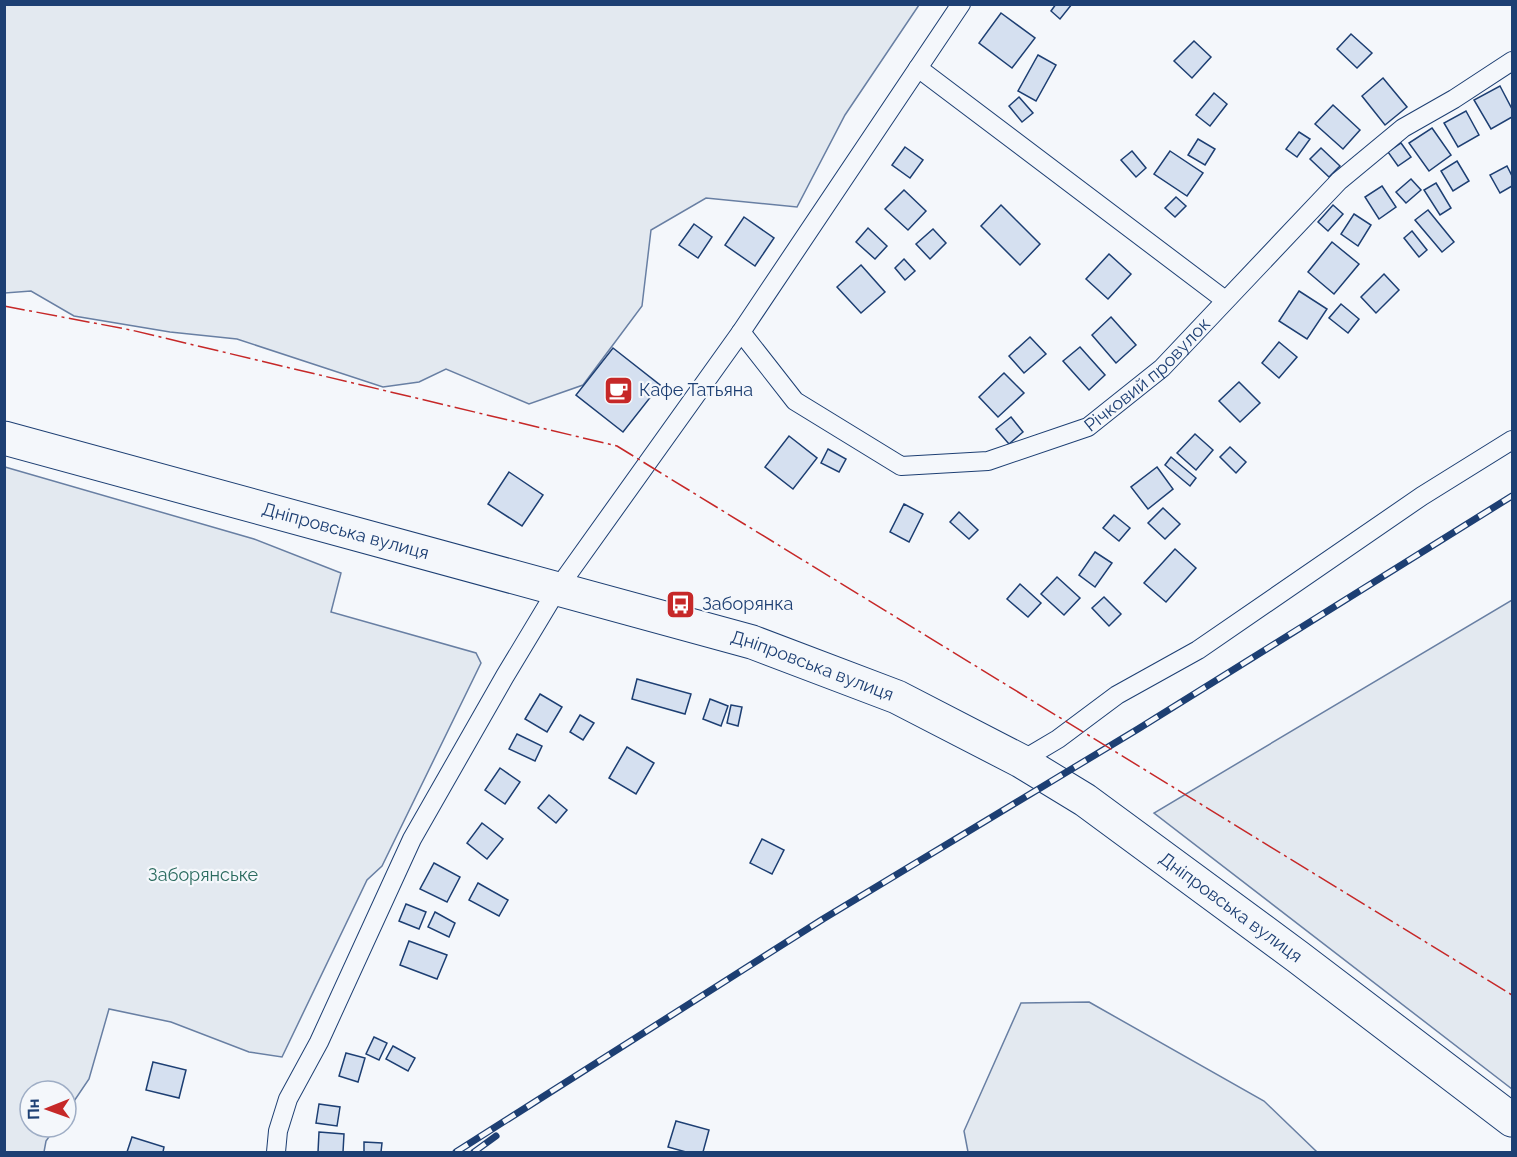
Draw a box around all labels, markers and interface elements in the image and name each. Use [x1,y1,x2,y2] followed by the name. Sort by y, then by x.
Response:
[1080,313,1214,436] street label: Річковий провулок
[602,374,634,406] cafe icon: Кафе Татьяна
[639,379,753,400] place label: Кафе Татьяна
[260,498,431,563] street label: Дніпровська вулиця
[665,588,697,620] bus stop icon: Заборянка
[702,593,793,614] place label: Заборянка
[729,626,897,705] street label: Дніпровська вулиця
[1156,848,1307,967] street label: Дніпровська вулиця
[148,864,259,885] park label: Заборянське
[18,1079,78,1139] north arrow
[24,1098,43,1120] text: Пн

